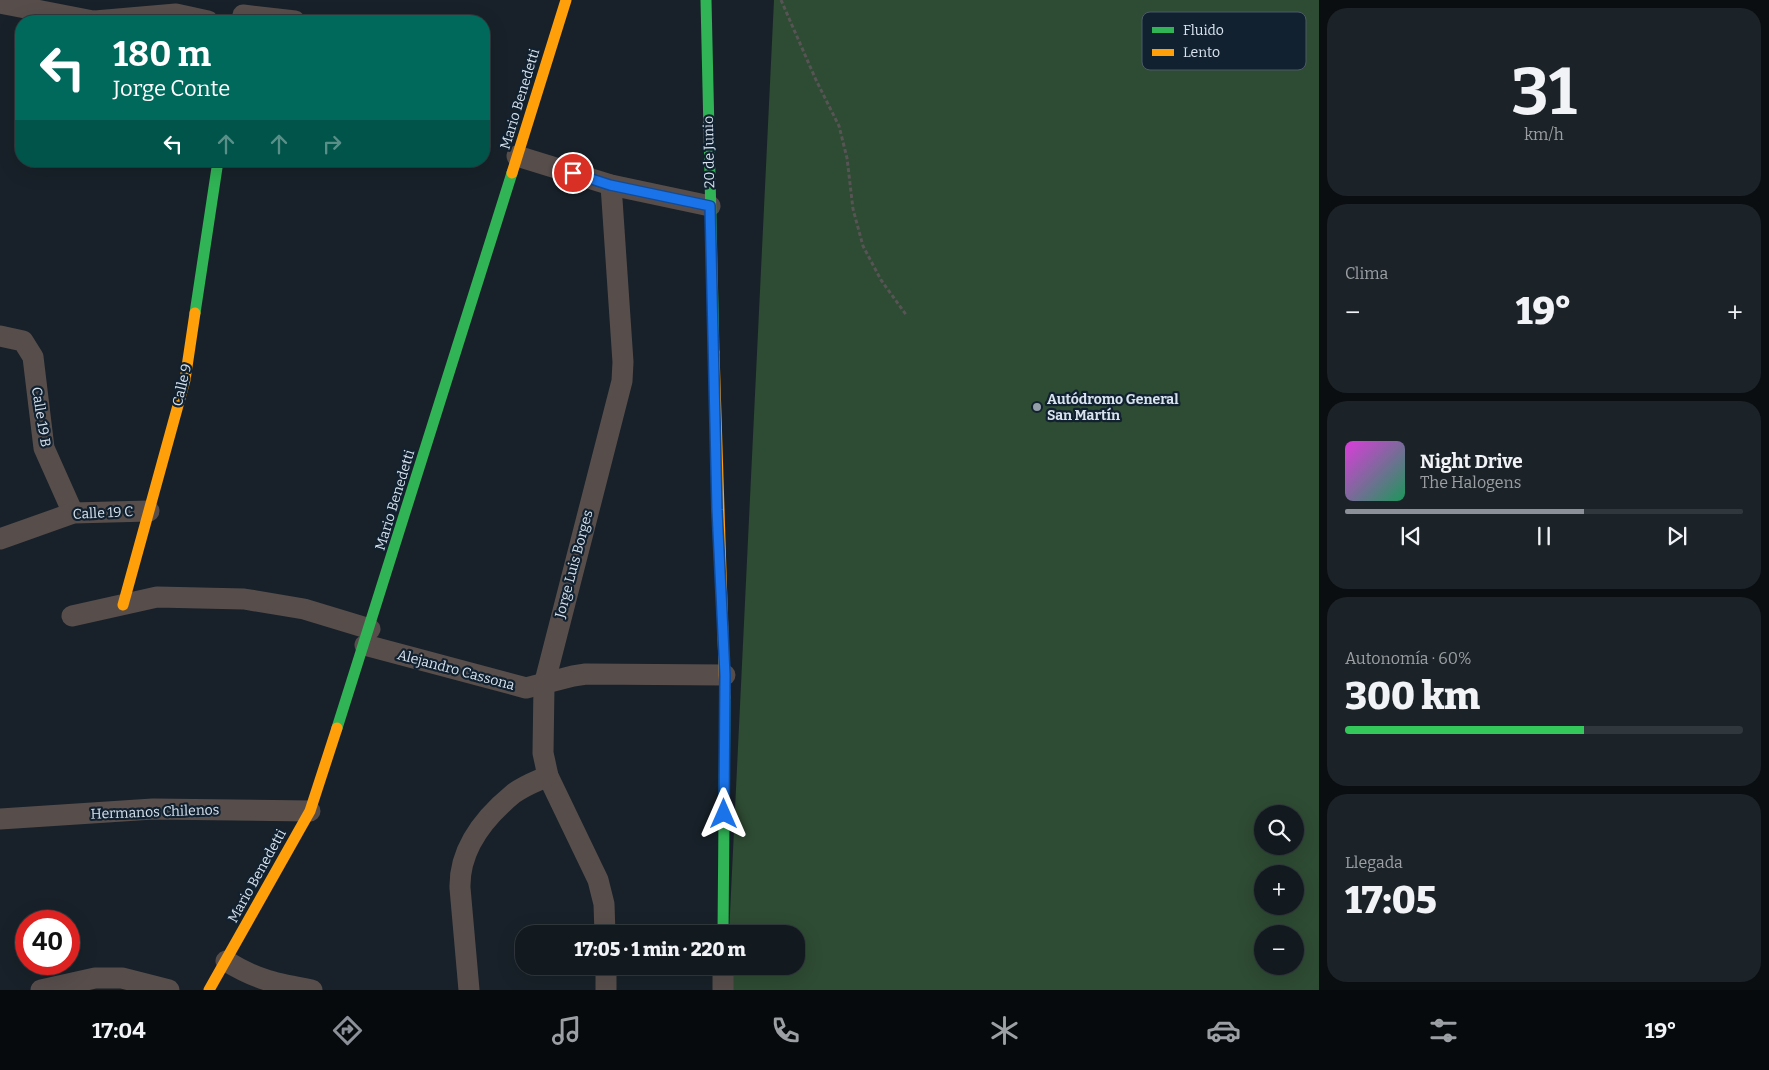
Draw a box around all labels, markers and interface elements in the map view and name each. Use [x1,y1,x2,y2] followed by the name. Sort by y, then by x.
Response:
[1142,12,1306,70] legend
[1183,22,1224,39] text: Fluido
[113,33,211,75] text: 180 m
[30,35,95,100] icon: left
[1183,44,1220,61] text: Lento
[497,47,543,151] street label: Mario Benedetti
[1511,53,1577,131] text: 31
[113,75,230,102] text: Jorge Conte
[700,116,718,188] street label: 20 de Junio
[1524,125,1564,144] text: km/h
[159,130,187,158] icon: left
[212,130,240,158] icon: ahead
[265,130,293,158] icon: ahead
[318,130,346,158] icon: right
[552,152,594,194] pin
[559,159,587,187] icon: arrive
[1345,264,1388,283] text: Clima
[1516,288,1572,334] text: 19°
[1345,296,1360,329] text: −
[1727,296,1743,329] text: +
[169,362,195,408] street label: Calle 9
[28,386,54,448] street label: Calle 19 B
[1047,391,1179,424] place label: Autódromo General San Martín
[1031,401,1043,413] marker: Autódromo General San Martín
[372,448,418,552] street label: Mario Benedetti
[1420,450,1523,473] text: Night Drive
[1420,473,1521,492] text: The Halogens
[72,503,134,523] street label: Calle 19 C
[551,508,597,621] street label: Jorge Luis Borges
[1397,522,1425,550] icon: previous
[1530,522,1558,550] icon: pause
[1663,522,1691,550] icon: next
[395,646,517,694] street label: Alejandro Cassona
[1345,649,1471,668] text: Autonomía · 60%
[1345,673,1480,719] text: 300 km
[697,787,749,839] position arrow
[90,801,220,823] street label: Hermanos Chilenos
[1254,805,1304,975] map controls
[1254,805,1304,855] button: search
[224,826,290,926] street label: Mario Benedetti
[1345,853,1403,872] text: Llegada
[1254,865,1304,915] button: +
[1345,877,1437,923] text: 17:05
[15,910,80,975] speed limit sign: 40
[1254,925,1304,975] button: −
[574,938,746,961] text: 17:05 · 1 min · 220 m
[330,1013,365,1048] icon: directions
[549,1013,584,1048] icon: music
[768,1013,803,1048] icon: phone
[987,1013,1022,1048] icon: climate
[1206,1013,1241,1048] icon: car
[1426,1013,1461,1048] icon: filters
[92,1017,146,1044] text: 17:04
[1645,1017,1677,1044] text: 19°

